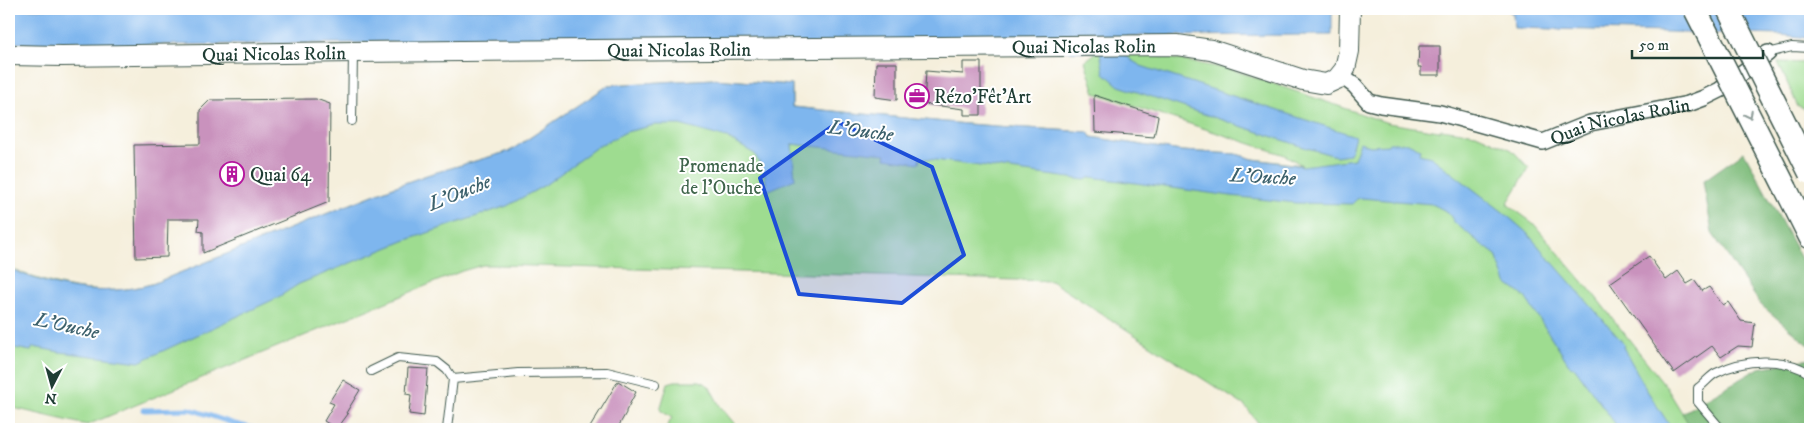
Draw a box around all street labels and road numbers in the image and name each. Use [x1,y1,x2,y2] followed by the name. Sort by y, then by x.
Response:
[1012,35,1156,59] street label: Quai Nicolas Rolin
[607,39,751,63] street label: Quai Nicolas Rolin
[202,42,346,67] street label: Quai Nicolas Rolin
[1547,94,1692,151] street label: Quai Nicolas Rolin

